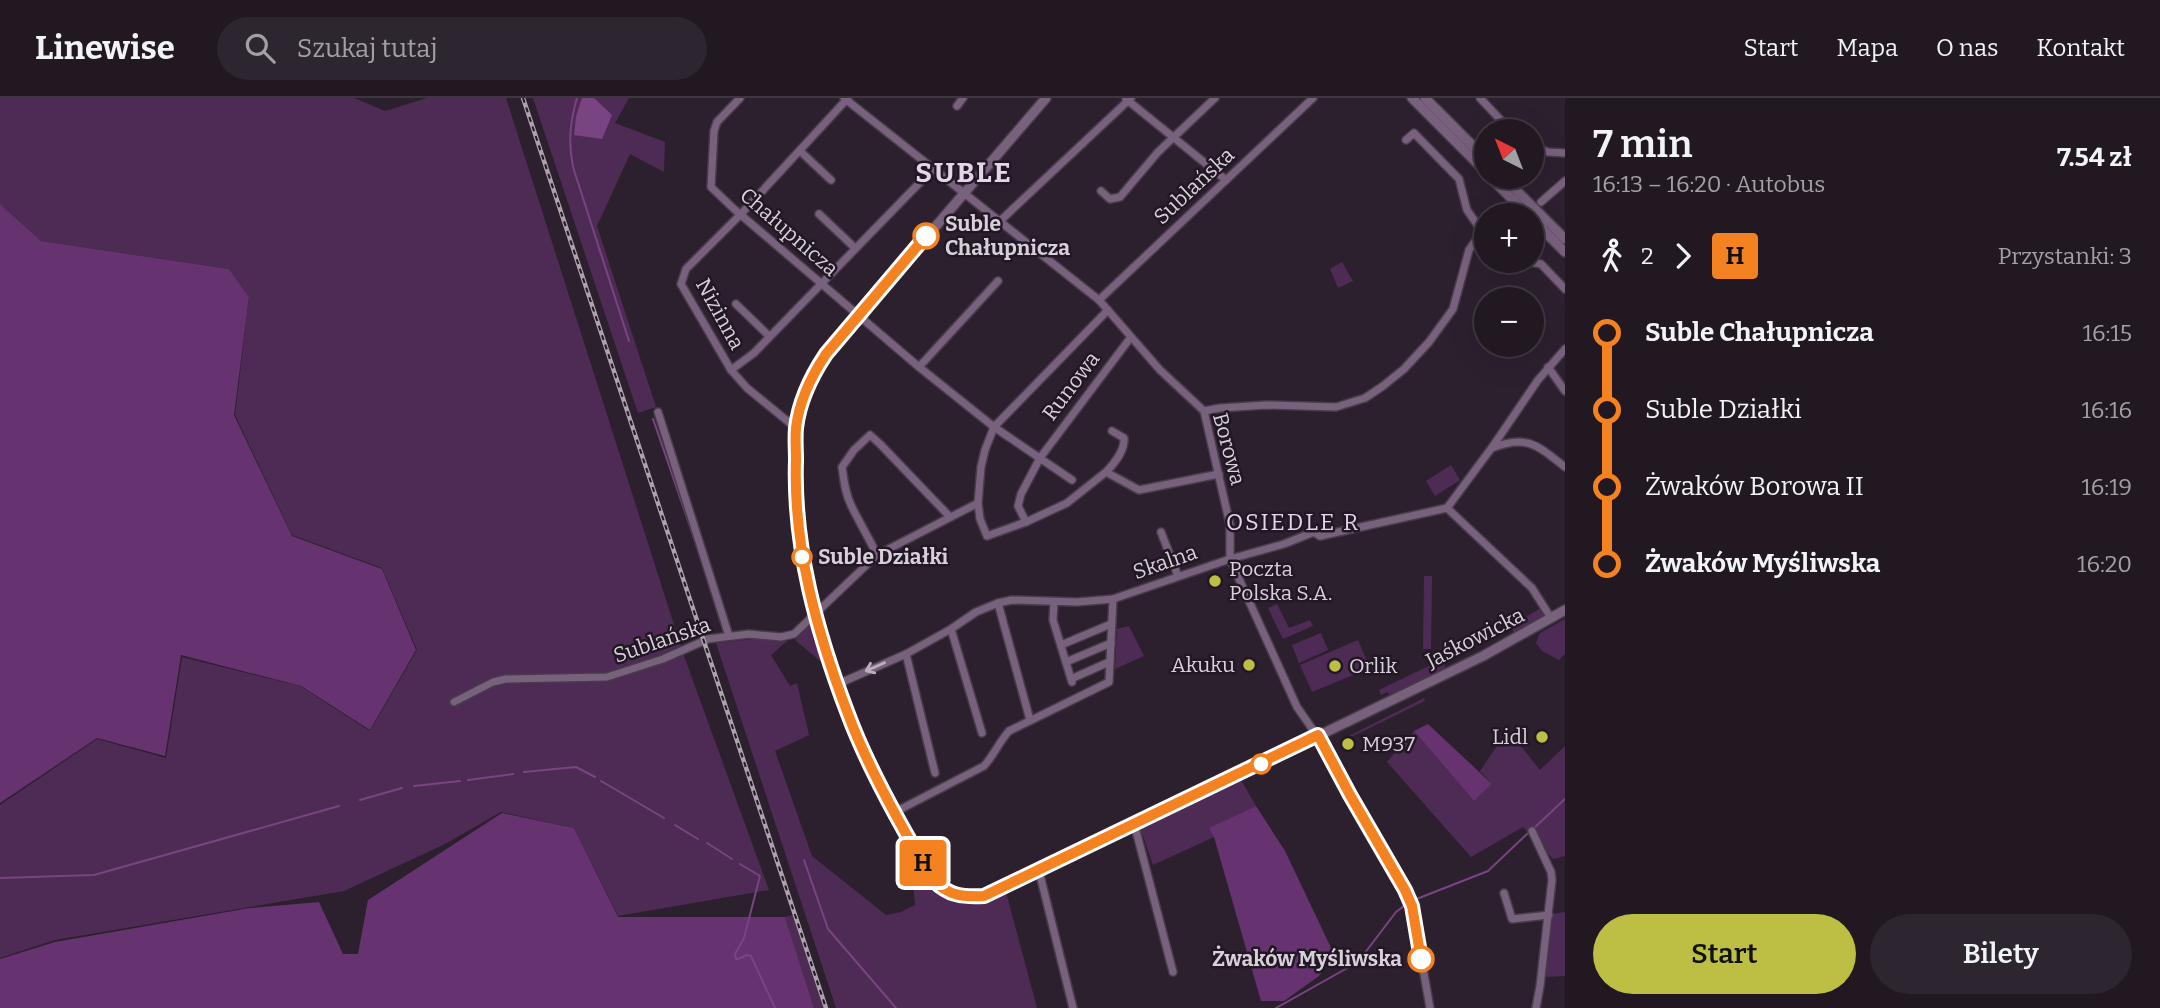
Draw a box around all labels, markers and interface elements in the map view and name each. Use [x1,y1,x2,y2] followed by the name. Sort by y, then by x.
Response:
[217,17,707,80] search box
[35,28,175,68] text: Linewise
[241,29,279,67] icon: search
[297,33,438,64] text: Szukaj tutaj
[1744,34,1799,62] text: Start
[1837,34,1898,62] text: Mapa
[1936,34,1999,62] text: O nas
[2037,34,2125,62] text: Kontakt
[1474,119,1544,189] north arrow
[1474,119,1544,357] map controls
[1593,121,1692,167] text: 7 min
[1148,142,1240,230] street label: Sublańska
[2057,142,2132,173] text: 7.54 zł
[915,156,1013,189] district label: SUBLE
[1593,170,1825,198] text: 16:13 – 16:20 · Autobus
[734,182,844,282] street label: Chałupnicza
[1474,203,1544,273] button: +
[945,211,1070,261] place label: Suble Chałupnicza
[913,223,939,249] marker: Suble Chałupnicza
[1593,237,1631,275] icon: walk
[1664,237,1702,275] icon: forward
[1641,242,1654,270] text: 2
[1726,242,1744,270] text: H
[1998,242,2132,270] text: Przystanki: 3
[690,274,750,355] street label: Nizinna
[1474,287,1544,357] button: −
[1645,317,1874,348] text: Suble Chałupnicza
[2083,319,2132,347] text: 16:15
[1037,346,1106,426] street label: Runowa
[1645,394,1802,425] text: Suble Działki
[2081,396,2132,424] text: 16:16
[1207,410,1251,488] street label: Borowa
[1645,471,1864,502] text: Żwaków Borowa II
[2081,473,2132,501] text: 16:19
[1226,508,1360,536] district label: OSIEDLE R
[1129,539,1201,585] street label: Skalna
[818,544,949,570] place label: Suble Działki
[792,547,812,567] marker: Suble Działki
[1645,548,1880,579] text: Żwaków Myśliwska
[2077,550,2132,578] text: 16:20
[1229,556,1332,606] place label: Poczta Polska S.A.
[1207,573,1223,589] marker: Poczta Polska S.A.
[1420,602,1529,674] street label: Jaśkowicka
[610,611,714,669] street label: Sublańska
[1171,652,1235,678] place label: Akuku
[1349,653,1397,679] place label: Orlik
[1241,657,1257,673] marker: Akuku
[1327,658,1343,674] marker: Orlik
[865,661,886,675] one-way arrow
[1492,724,1528,750] place label: Lidl
[1534,729,1550,745] marker: Lidl
[1362,731,1416,757] place label: M937
[1340,736,1356,752] marker: M937
[1251,754,1271,774] unlabelled marker
[900,840,946,886] line badge: H
[914,849,932,877] text: H
[1593,914,1856,994] button: Start
[1870,914,2132,994] button: Bilety
[1212,945,1402,972] place label: Żwaków Myśliwska
[1408,946,1434,972] marker: Żwaków Myśliwska

